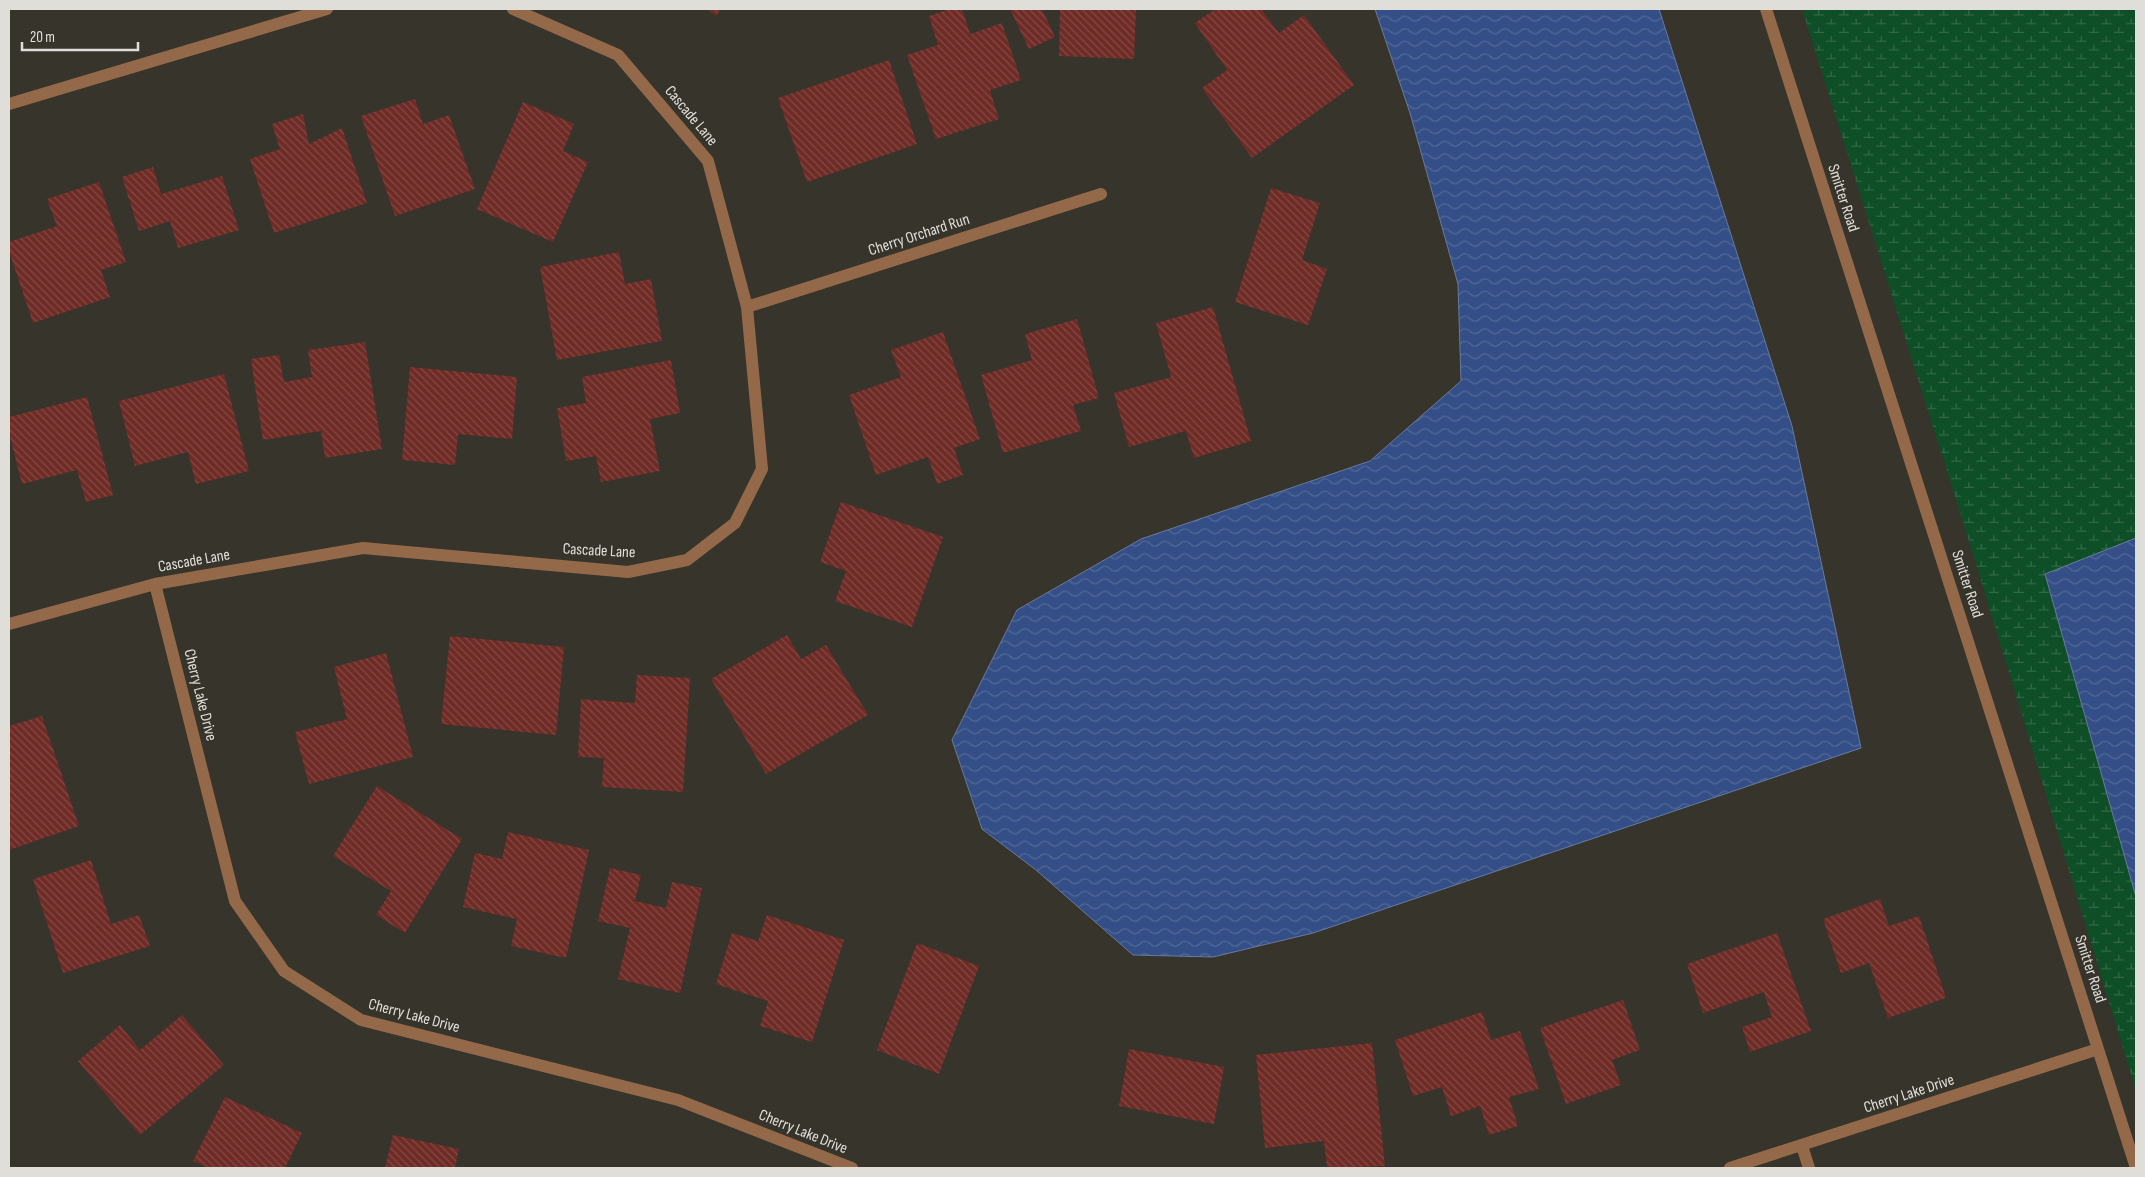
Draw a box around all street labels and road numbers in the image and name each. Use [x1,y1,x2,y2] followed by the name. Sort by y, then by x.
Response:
[660,82,722,150] street label: Cascade Lane
[1823,162,1863,234] street label: Smitter Road
[866,210,972,260] street label: Cherry Orchard Run
[562,540,636,562] street label: Cascade Lane
[157,545,231,577] street label: Cascade Lane
[1947,548,1987,620] street label: Smitter Road
[179,647,221,743] street label: Cherry Lake Drive
[2070,933,2110,1005] street label: Smitter Road
[366,995,462,1037] street label: Cherry Lake Drive
[1861,1070,1957,1118] street label: Cherry Lake Drive
[756,1106,850,1158] street label: Cherry Lake Drive

